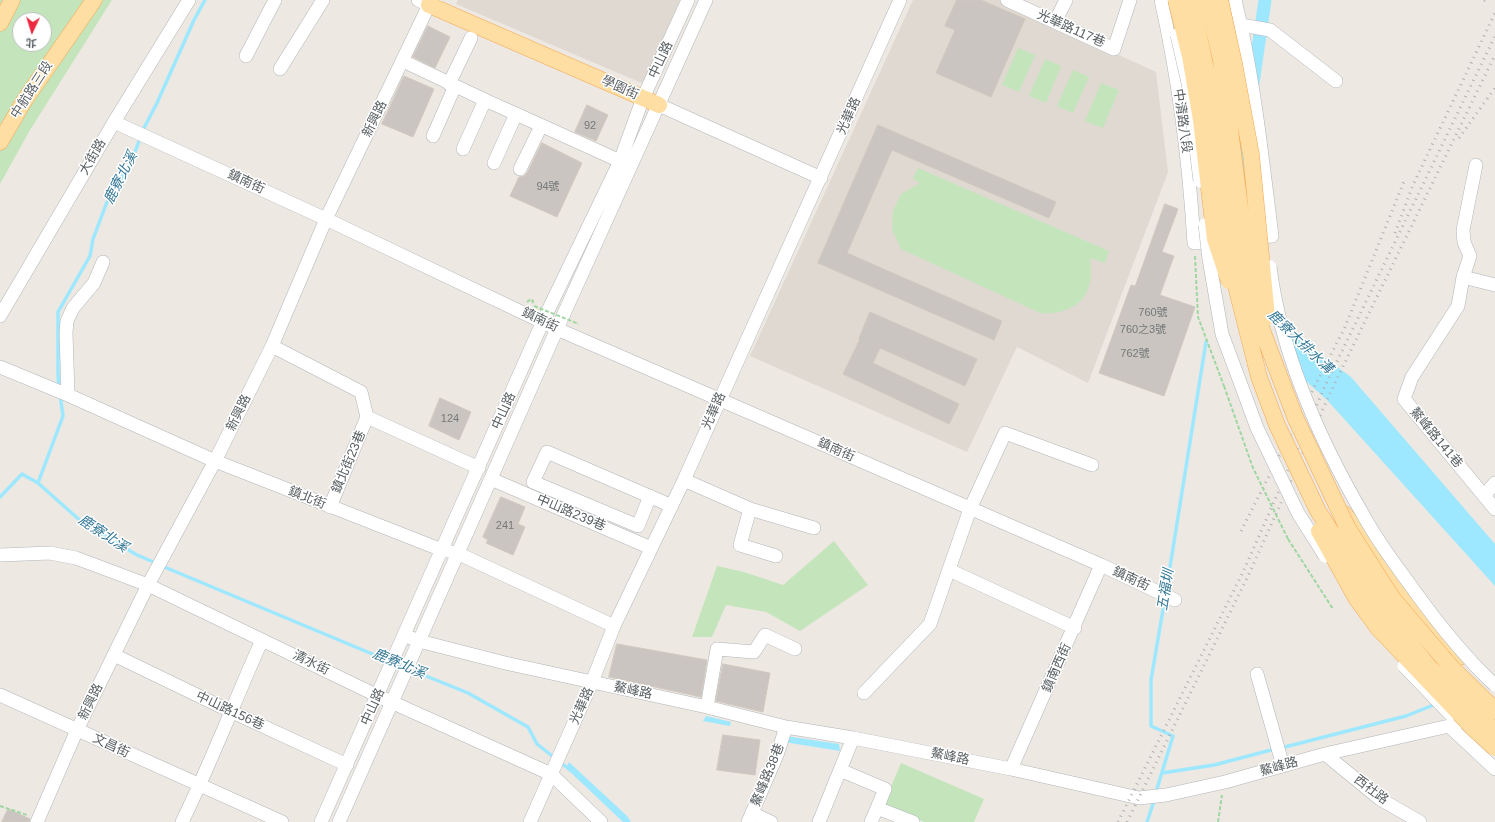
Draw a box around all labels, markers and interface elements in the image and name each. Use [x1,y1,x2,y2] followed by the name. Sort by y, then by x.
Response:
[1035,7,1107,51] street label: 光華路117巷
[12,12,52,52] north arrow
[25,37,37,49] text: 北
[646,39,676,81] street label: 中山路
[8,58,56,122] street label: 中航路三段
[599,73,641,103] street label: 學園街
[1170,88,1194,154] street label: 中清路八段
[834,95,864,137] street label: 光華路
[359,98,391,140] street label: 新興路
[584,119,596,133] house number: 92
[76,136,110,178] street label: 大街路
[101,149,141,207] water label: 鹿寮北溪
[225,167,267,197] street label: 鎮南街
[536,180,560,194] house number: 94號
[519,304,561,336] street label: 鎮南街
[1138,306,1168,320] house number: 760號
[1264,307,1336,377] water label: 鹿寮大排水溝
[1120,323,1166,337] house number: 760之3號
[1120,347,1150,361] house number: 762號
[489,390,519,432] street label: 中山路
[699,390,729,432] street label: 光華路
[223,392,255,434] street label: 新興路
[1406,405,1466,471] street label: 鰲峰路141巷
[441,412,459,426] house number: 124
[329,428,369,496] street label: 鎮北街23巷
[815,435,857,465] street label: 鎮南街
[286,483,328,513] street label: 鎮北街
[534,491,608,535] street label: 中山路239巷
[75,512,131,556] water label: 鹿寮北溪
[496,519,514,533] house number: 241
[1110,564,1152,594] street label: 鎮南街
[1154,568,1178,612] water label: 五福圳
[1039,641,1075,695] street label: 鎮南西街
[370,645,428,683] water label: 鹿寮北溪
[290,647,332,679] street label: 清水街
[612,679,654,703] street label: 鰲峰路
[75,681,107,723] street label: 新興路
[567,685,597,727] street label: 光華路
[358,686,388,728] street label: 中山路
[193,688,267,734] street label: 中山路156巷
[90,731,132,761] street label: 文昌街
[748,741,788,809] street label: 鰲峰路38巷
[929,746,971,768] street label: 鰲峰路
[1258,754,1300,780] street label: 鰲峰路
[1351,772,1391,808] street label: 西社路

